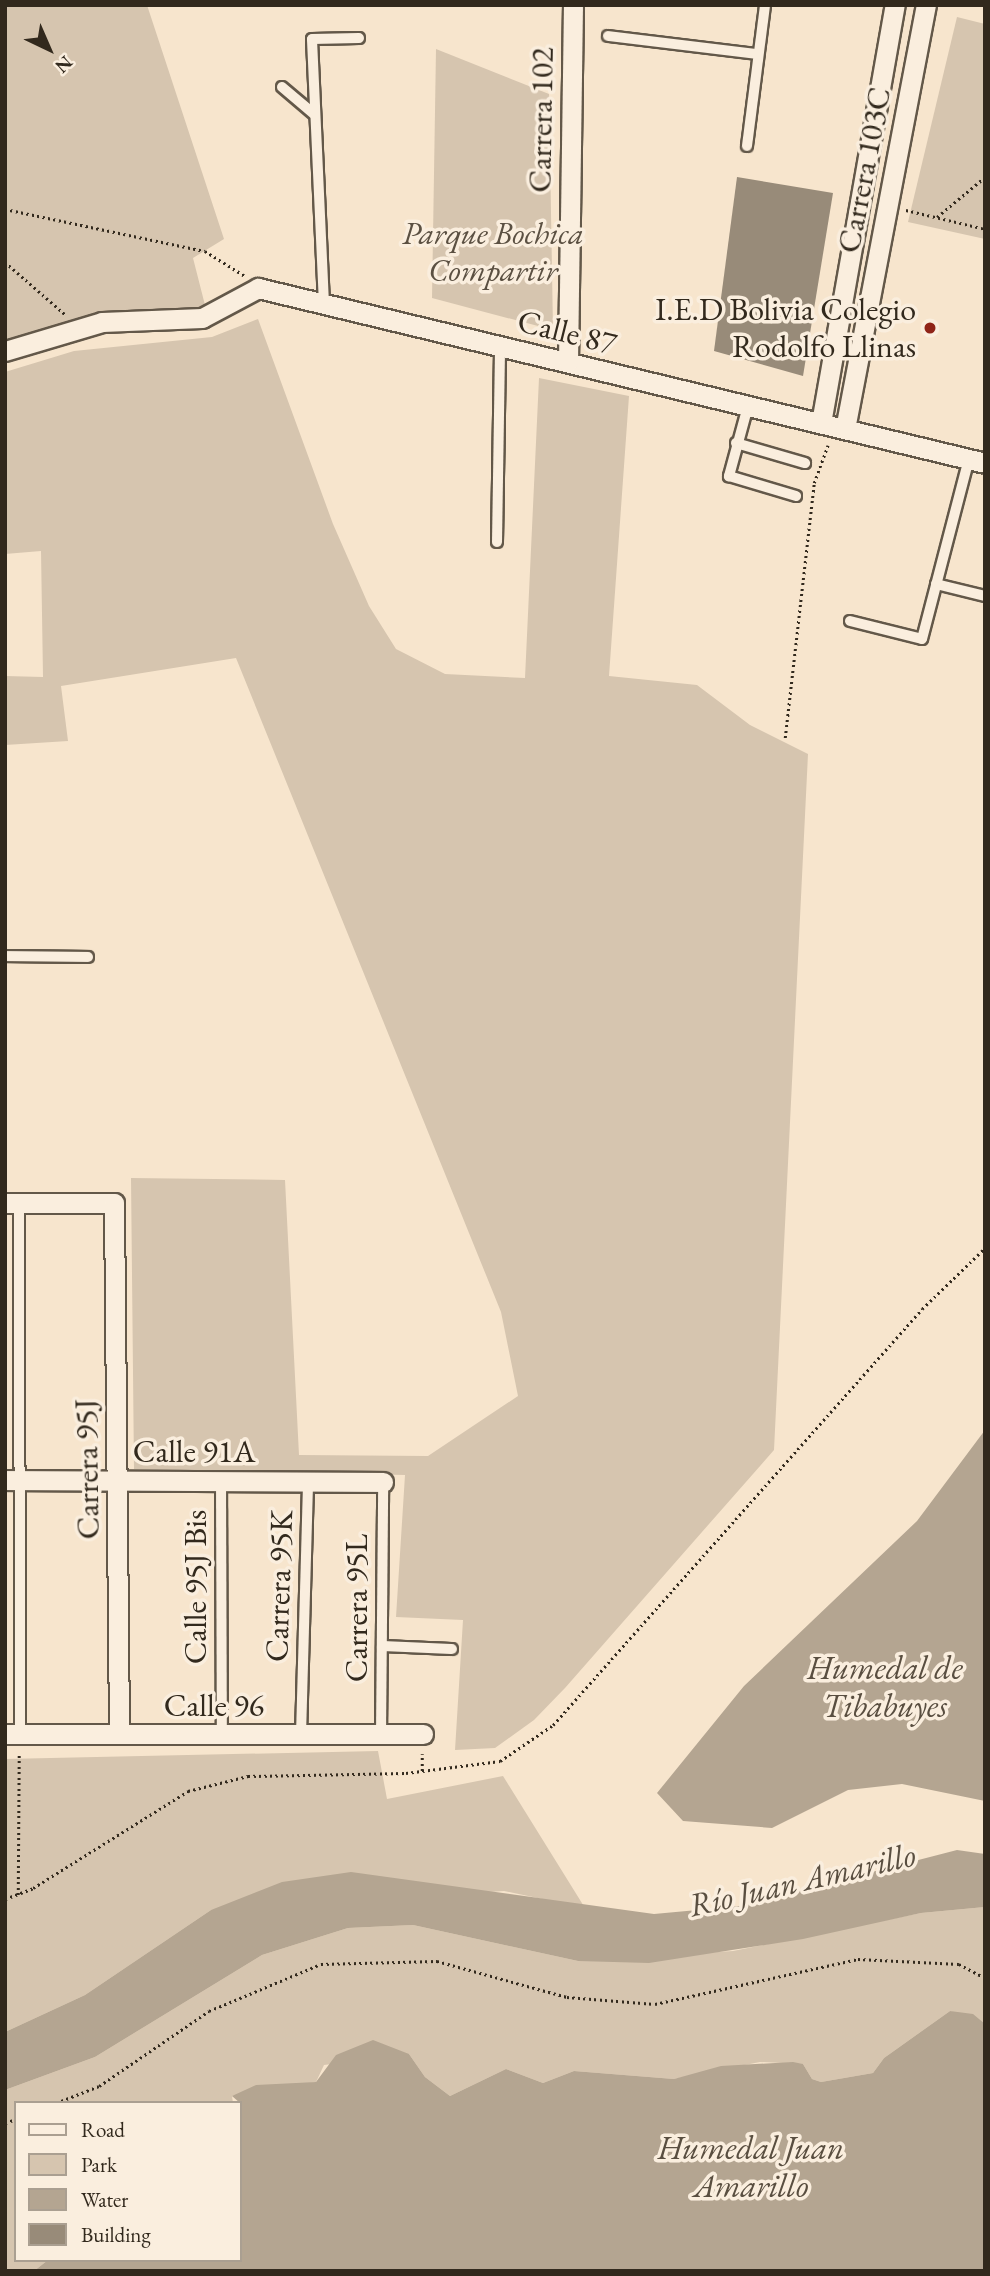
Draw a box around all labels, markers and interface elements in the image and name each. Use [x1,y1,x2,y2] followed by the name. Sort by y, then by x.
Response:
[14,14,84,84] north arrow
[521,47,561,193] street label: Carrera 102
[50,50,78,79] text: N
[829,84,899,256] street label: Carrera 103C
[402,215,584,290] park label: Parque Bochica Compartir
[655,291,916,366] place label: I.E.D Bolivia Colegio Rodolfo Llinas
[514,301,620,363] street label: Calle 87
[922,320,938,336] marker: I.E.D Bolivia Colegio Rodolfo Llinas
[67,1398,107,1540] street label: Carrera 95J
[133,1432,255,1470] street label: Calle 91A
[176,1510,214,1664] street label: Calle 95J Bis
[257,1510,301,1662] street label: Carrera 95K
[337,1534,375,1682] street label: Carrera 95L
[807,1648,963,1726] water label: Humedal de Tibabuyes
[164,1686,264,1724] street label: Calle 96
[685,1835,919,1925] water label: Río Juan Amarillo
[14,2101,242,2262] legend
[81,2116,125,2143] text: Road
[658,2128,844,2206] water label: Humedal Juan Amarillo
[81,2151,117,2178] text: Park
[81,2186,128,2213] text: Water
[81,2221,151,2248] text: Building

